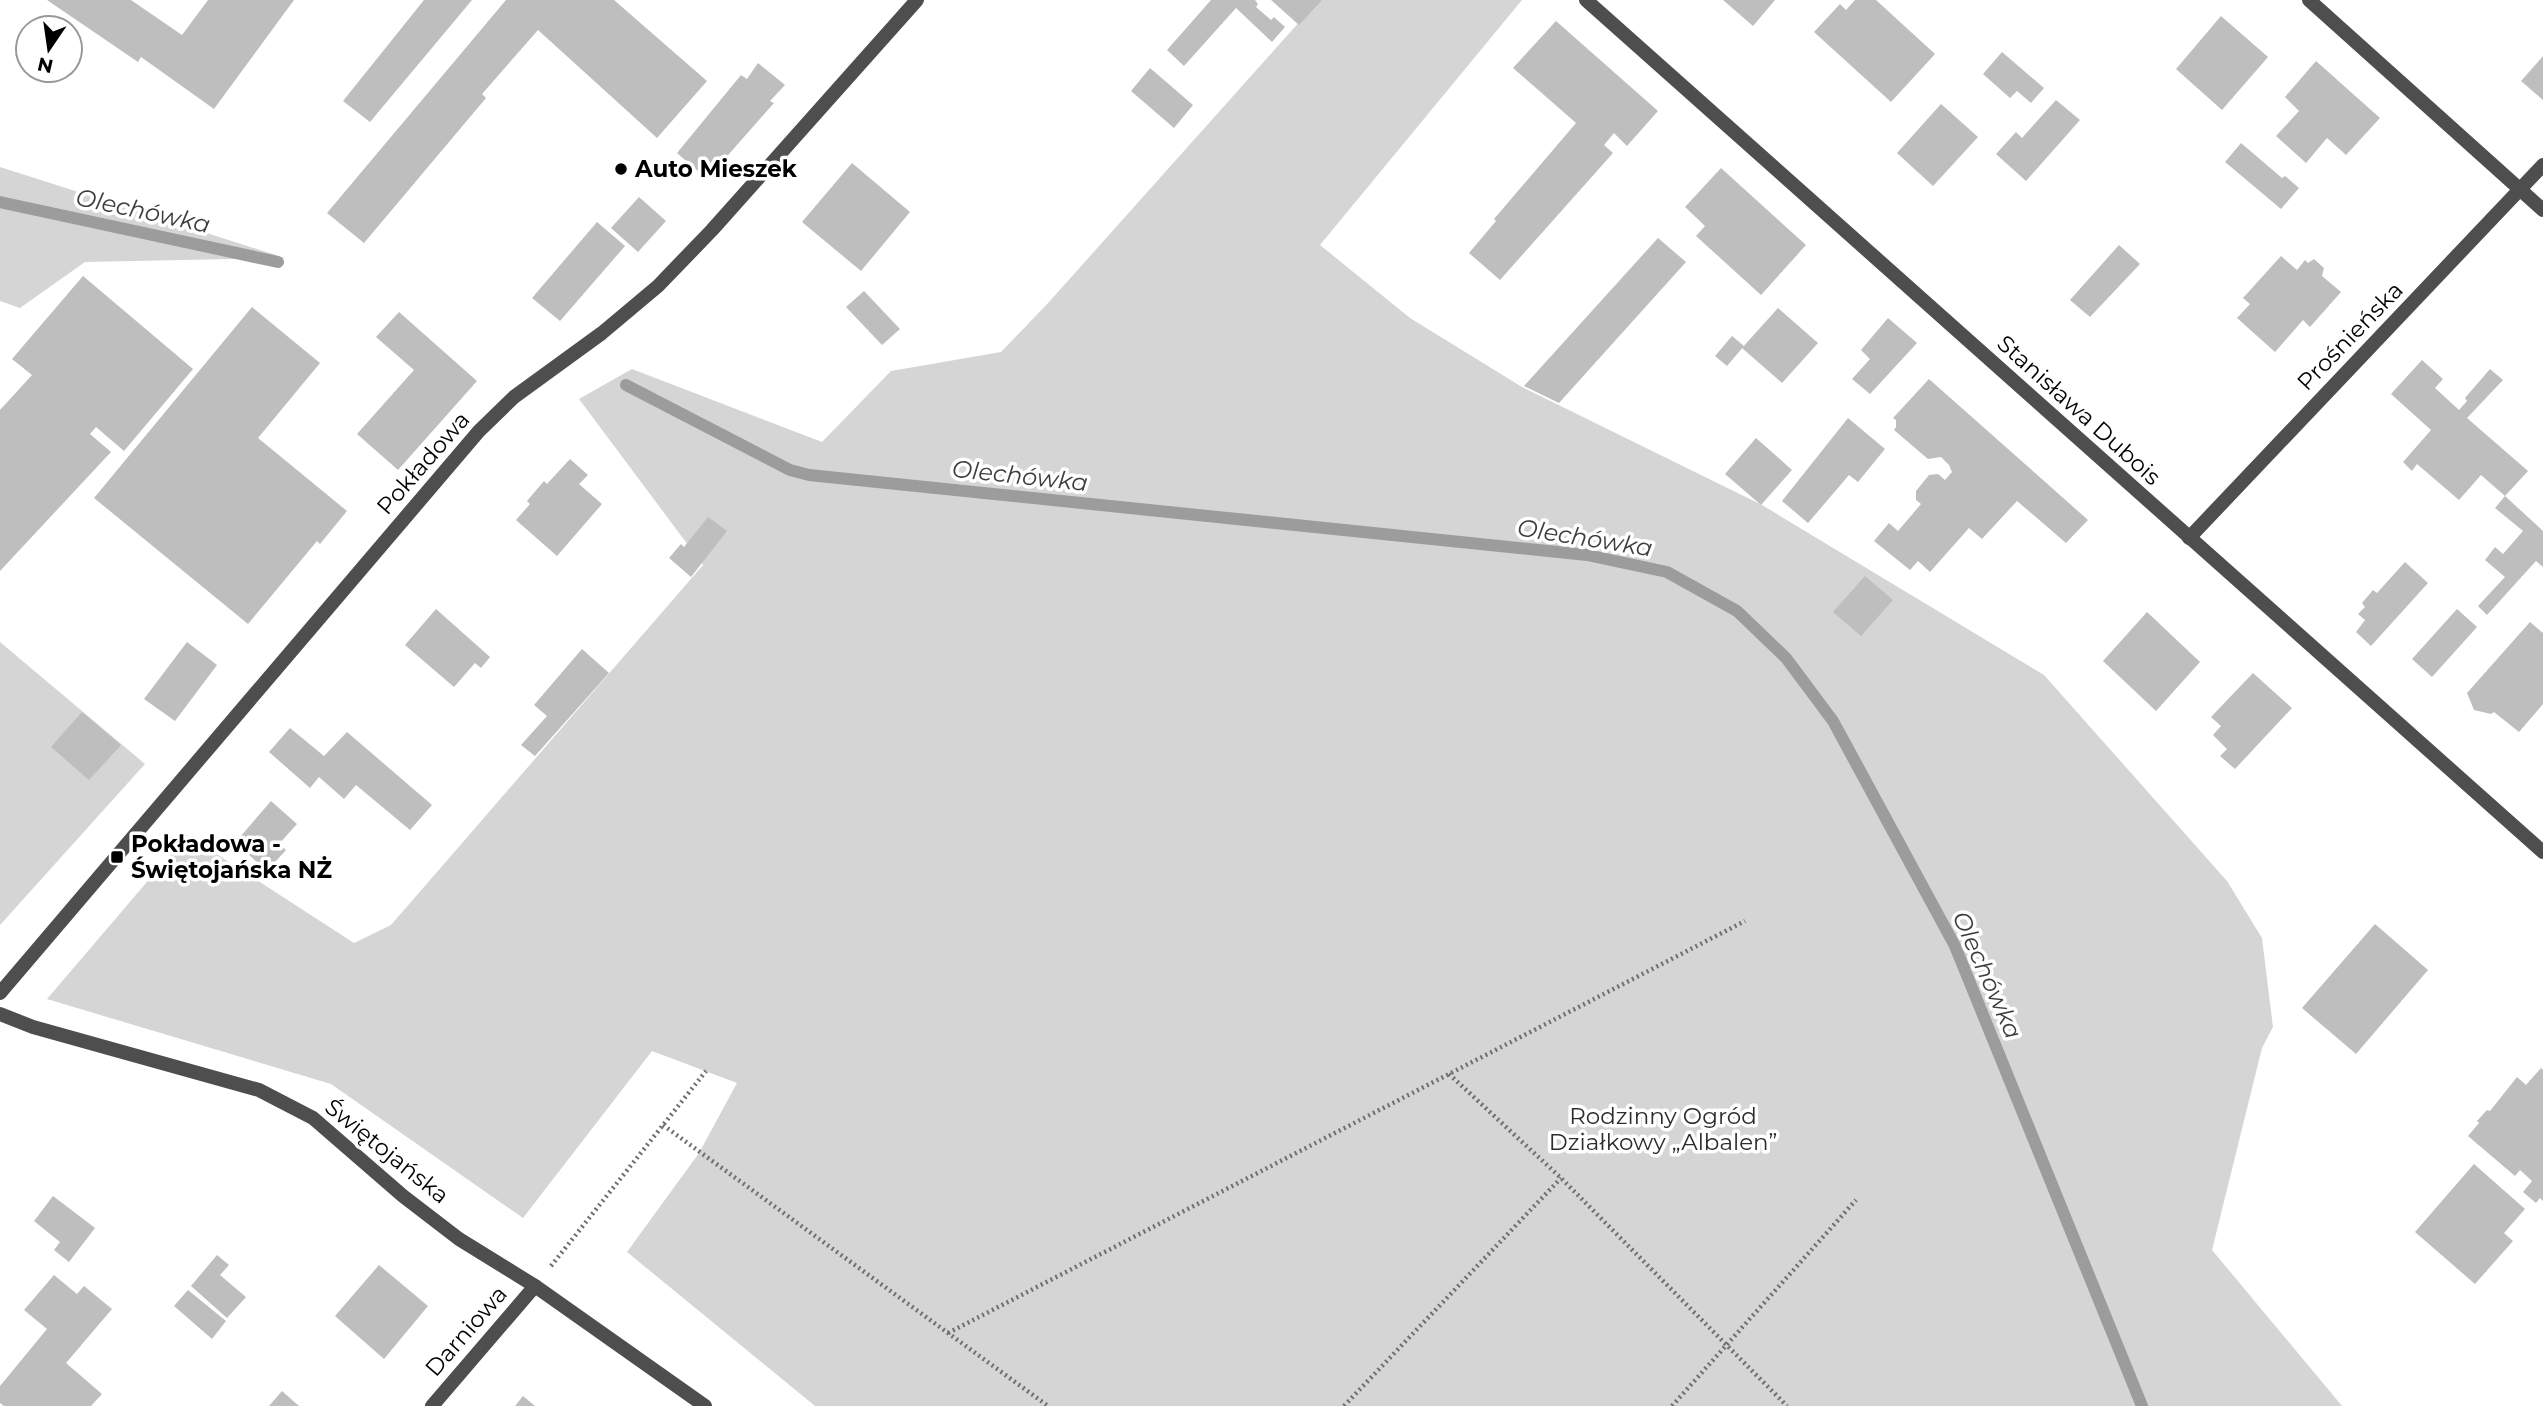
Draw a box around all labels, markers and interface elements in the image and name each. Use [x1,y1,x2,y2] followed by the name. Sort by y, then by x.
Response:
[14,14,84,84] north arrow
[35,52,55,78] text: N
[634,155,798,183] place label: Auto Mieszek
[613,161,629,177] marker: Auto Mieszek
[73,182,213,239] water label: Olechówka
[2291,276,2409,396] street label: Prośnieńska
[1991,329,2167,491] street label: Stanisława Dubois
[371,406,475,520] street label: Pokładowa
[951,454,1089,497] water label: Olechówka
[1515,513,1655,563] water label: Olechówka
[131,830,332,884] place label: Pokładowa - Świętojańska NŻ
[109,849,125,865] marker: Pokładowa - Świętojańska NŻ
[1946,907,2028,1043] water label: Olechówka
[319,1093,455,1209] street label: Świętojańska
[1549,1102,1777,1156] park label: Rodzinny Ogród Działkowy „Albalen”
[419,1280,513,1382] street label: Darniowa

